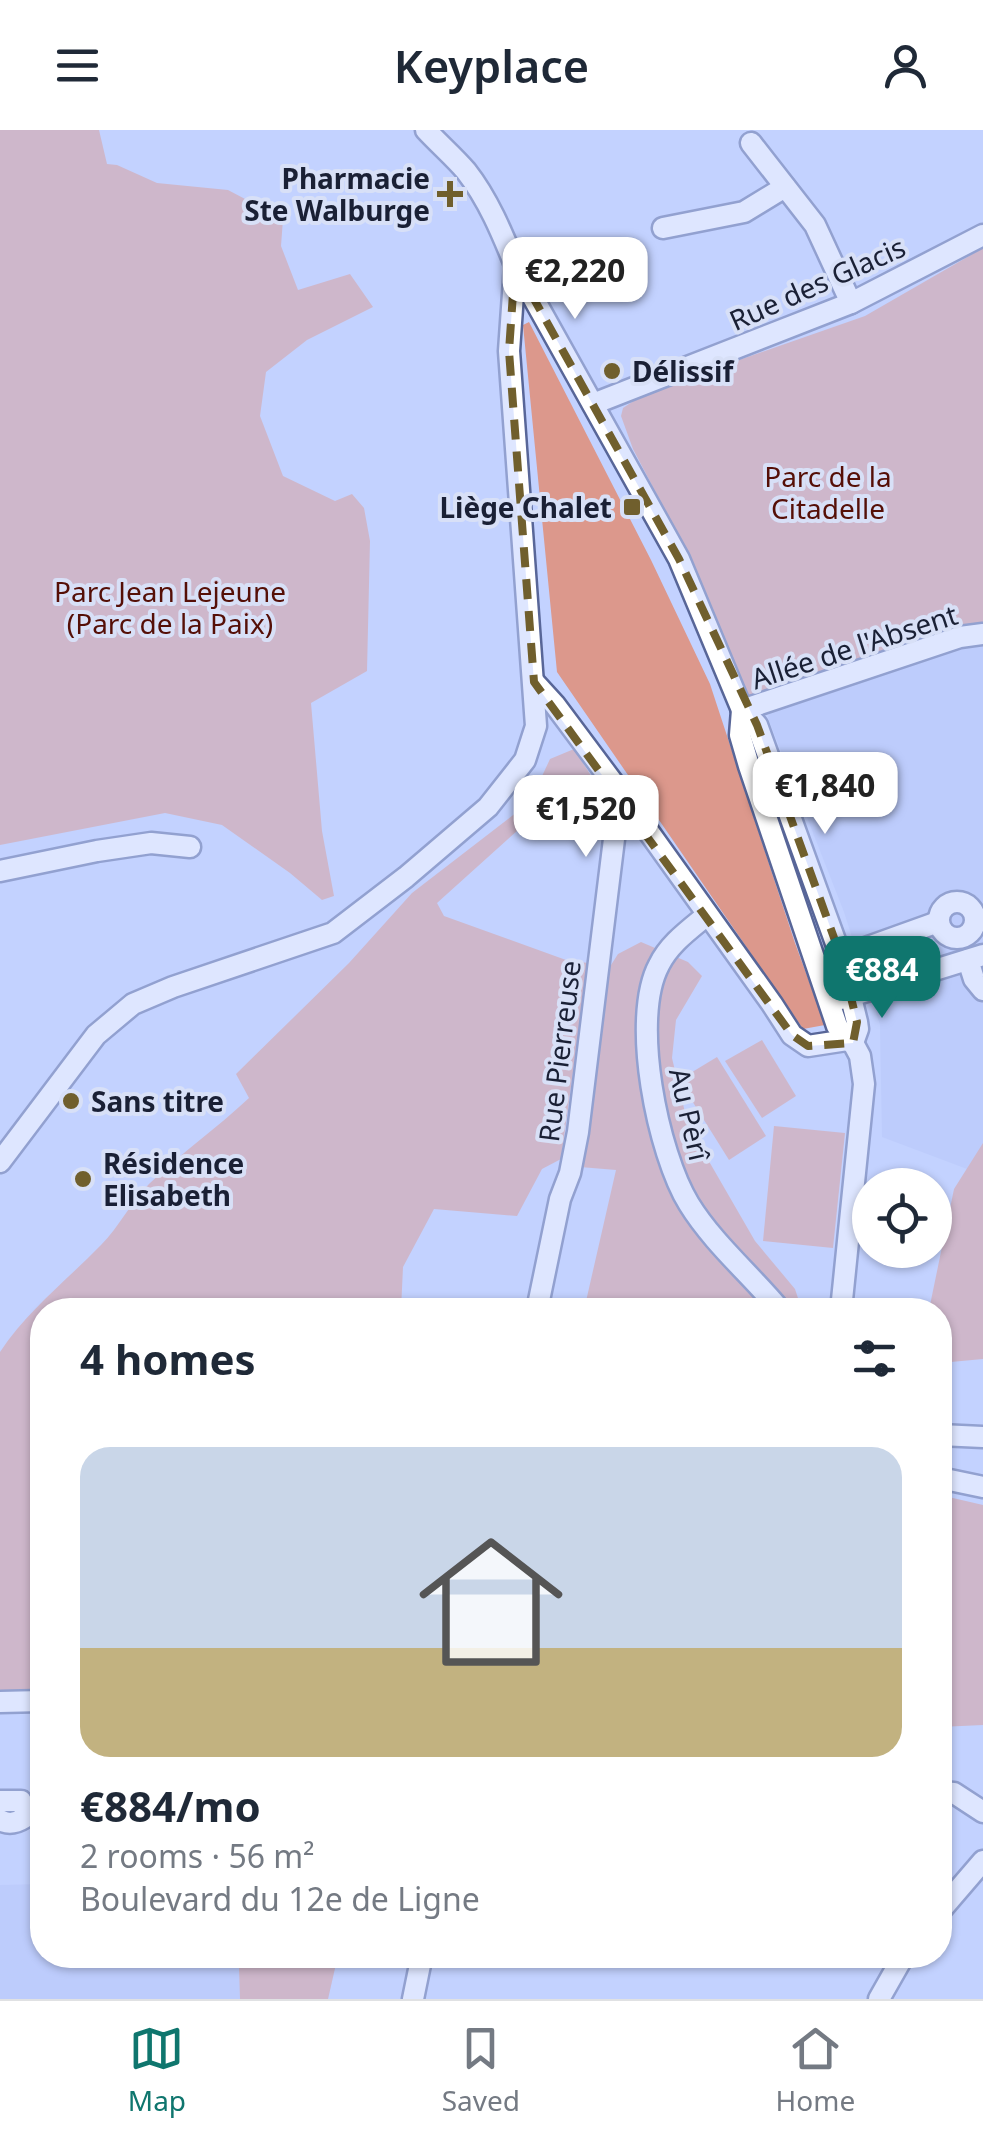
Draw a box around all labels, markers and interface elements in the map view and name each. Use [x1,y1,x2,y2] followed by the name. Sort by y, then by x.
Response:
[394,35,589,96] text: Keyplace
[50,38,105,93] icon: menu
[878,38,933,93] icon: person
[244,159,430,229] place label: Pharmacie Ste Walburge
[439,183,461,205] marker: Pharmacie Ste Walburge
[723,227,911,339] street label: Rue des Glacis
[494,237,656,322] pin: €2,220
[525,248,625,291] text: €2,220
[632,352,735,390] place label: Délissif
[601,360,623,382] marker: Délissif
[764,457,892,527] park label: Parc de la Citadelle
[439,488,612,526] place label: Liège Chalet
[621,496,643,518] marker: Liège Chalet
[54,572,286,642] park label: Parc Jean Lejeune (Parc de la Paix)
[746,595,962,697] street label: Allée de l'Absent
[744,752,906,837] pin: €1,840
[775,763,875,806] text: €1,840
[505,775,667,860] pin: €1,520
[536,786,636,829] text: €1,520
[823,936,941,1021] pin: €884
[845,947,919,990] text: €884
[529,958,589,1144] street label: Rue Pierreuse
[661,1064,719,1166] street label: Au Pèrî
[91,1082,224,1120] place label: Sans titre
[60,1090,82,1112] marker: Sans titre
[103,1144,244,1214] place label: Résidence Elisabeth
[72,1168,94,1190] marker: Résidence Elisabeth
[852,1168,952,1268] map controls
[852,1168,952,1268] button: locate
[80,1330,256,1387] text: 4 homes
[847,1331,902,1386] icon: filters
[401,1512,581,1692] icon: home
[80,1777,261,1834] text: €884/mo
[80,1834,314,1877] text: 2 rooms · 56 m²
[80,1877,480,1920] text: Boulevard du 12e de Ligne
[128,2021,186,2119] tab: Map
[442,2021,520,2119] tab: Saved
[776,2021,855,2119] tab: Home

